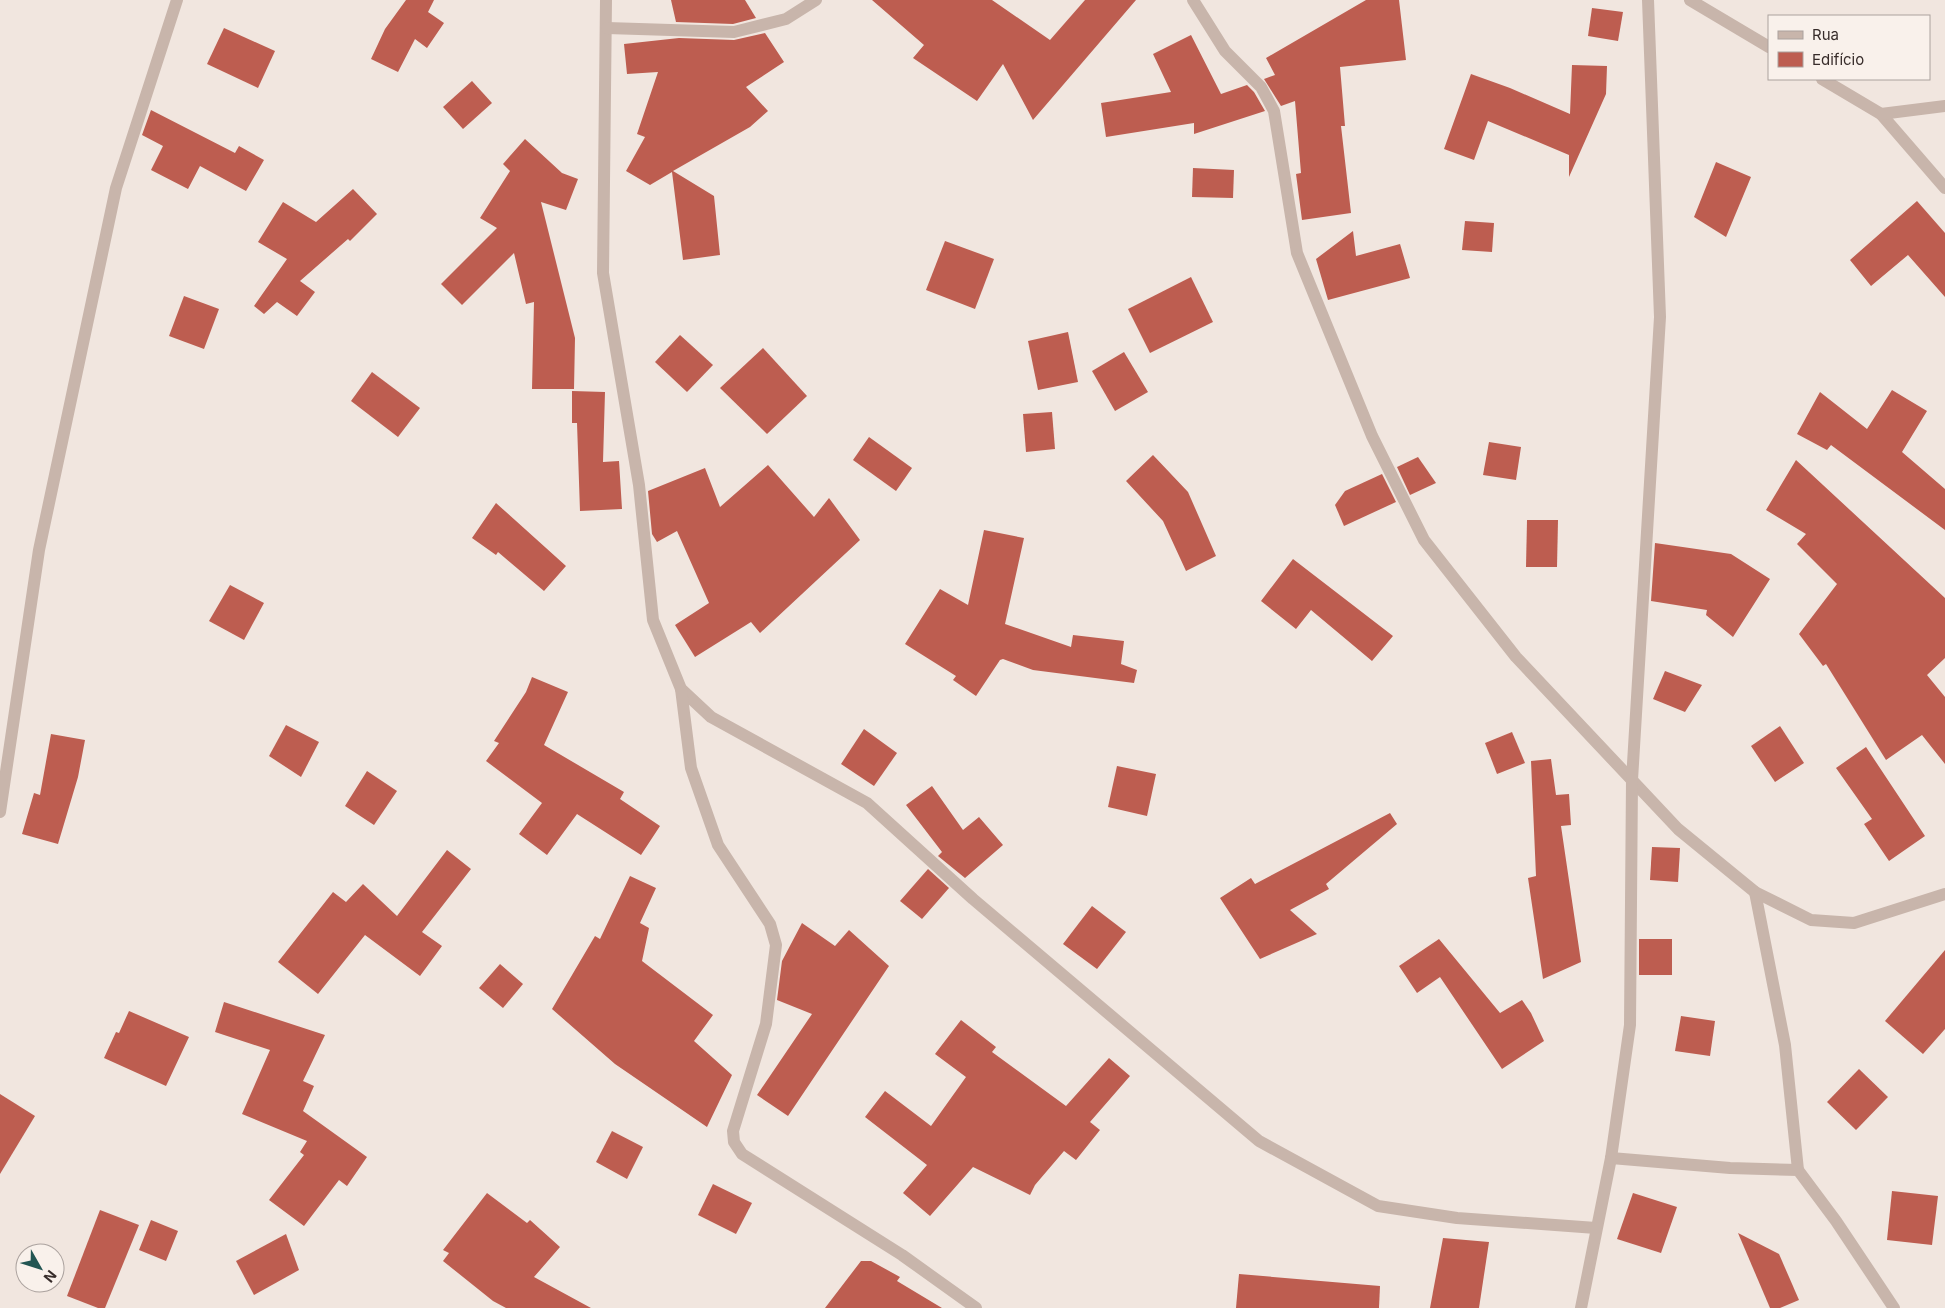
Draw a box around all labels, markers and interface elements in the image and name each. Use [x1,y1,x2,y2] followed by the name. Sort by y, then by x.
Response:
[1768,15,1930,80] legend
[1812,25,1839,44] text: Rua
[1812,50,1864,69] text: Edifício
[15,1243,65,1293] north arrow
[41,1267,60,1286] text: N

